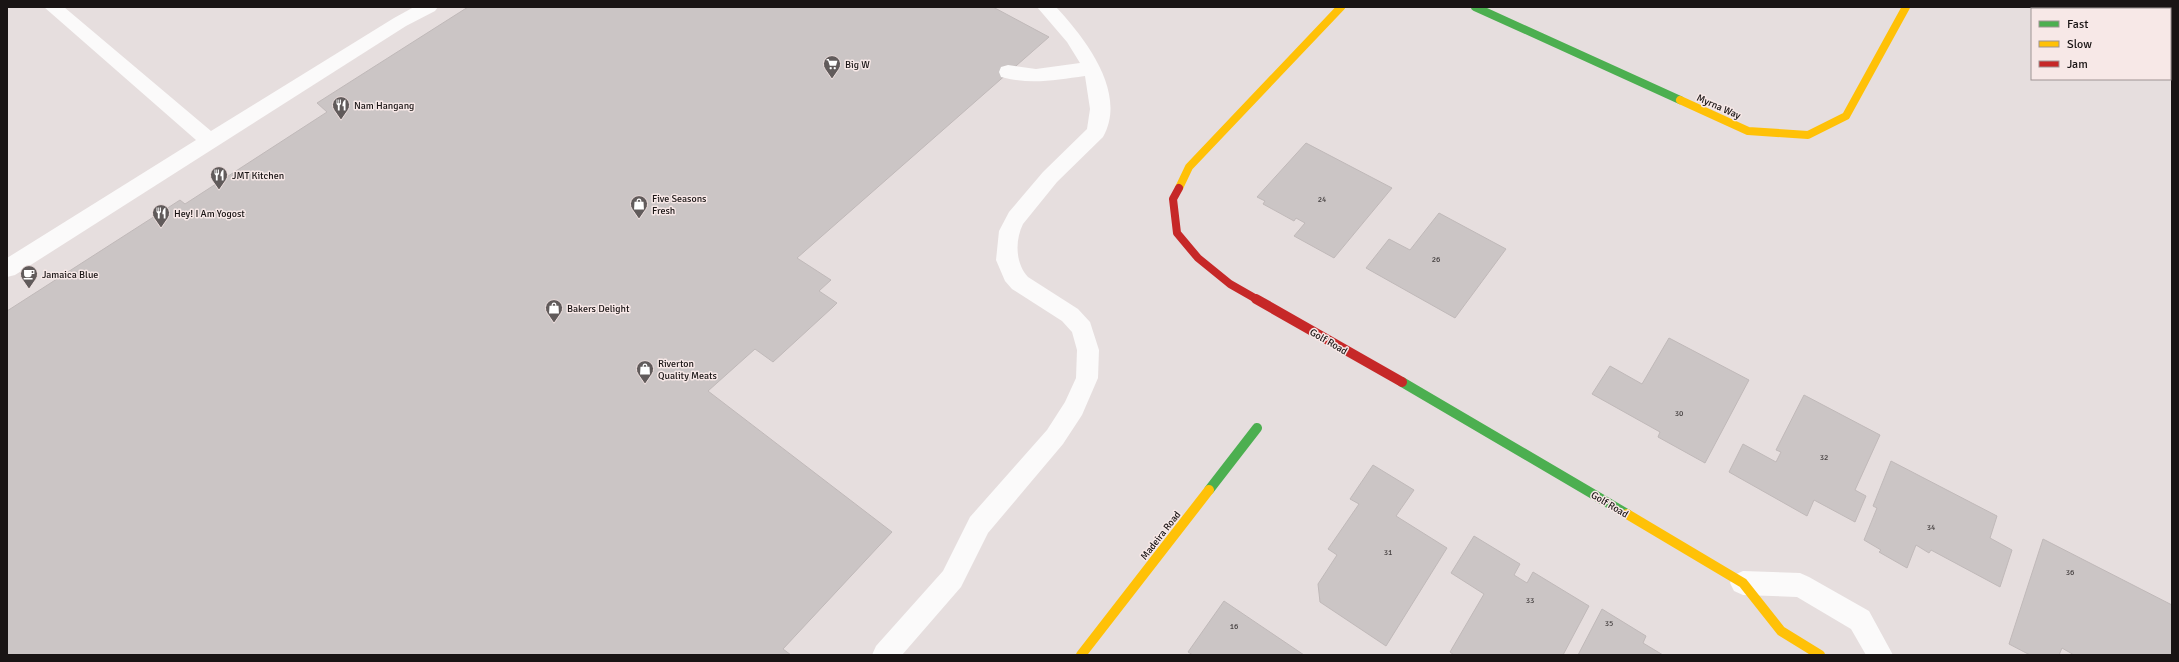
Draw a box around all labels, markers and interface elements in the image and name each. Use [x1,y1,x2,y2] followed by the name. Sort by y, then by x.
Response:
[2031,8,2171,80] legend
[2067,17,2088,32] text: Fast
[2067,37,2092,52] text: Slow
[822,54,842,79] supermarket icon: Big W
[2067,57,2088,72] text: Jam
[845,59,870,71] place label: Big W
[1695,92,1743,122] street label: Myrna Way
[331,95,351,120] restaurant icon: Nam Hangang
[354,100,414,112] place label: Nam Hangang
[209,165,229,190] restaurant icon: JMT Kitchen
[232,170,284,182] place label: JMT Kitchen
[652,193,707,217] place label: Five Seasons Fresh
[629,194,649,219] shop icon: Five Seasons Fresh
[1318,194,1327,204] house number: 24
[151,203,171,228] restaurant icon: Hey! I Am Yogost
[174,208,245,220] place label: Hey! I Am Yogost
[1432,254,1440,264] house number: 26
[19,264,39,289] cafe icon: Jamaica Blue
[42,269,98,281] place label: Jamaica Blue
[544,298,564,323] shop icon: Bakers Delight
[567,303,630,315] place label: Bakers Delight
[1308,326,1349,357] street label: Golf Road
[658,358,718,382] place label: Riverton Quality Meats
[635,359,655,384] shop icon: Riverton Quality Meats
[1675,408,1683,418] house number: 30
[1820,452,1828,462] house number: 32
[1589,489,1630,521] street label: Golf Road
[1138,509,1183,562] street label: Madeira Road
[1927,522,1936,532] house number: 34
[1384,547,1392,557] house number: 31
[2066,567,2074,577] house number: 36
[1526,595,1534,605] house number: 33
[1605,618,1613,628] house number: 35
[1230,621,1238,631] house number: 16

